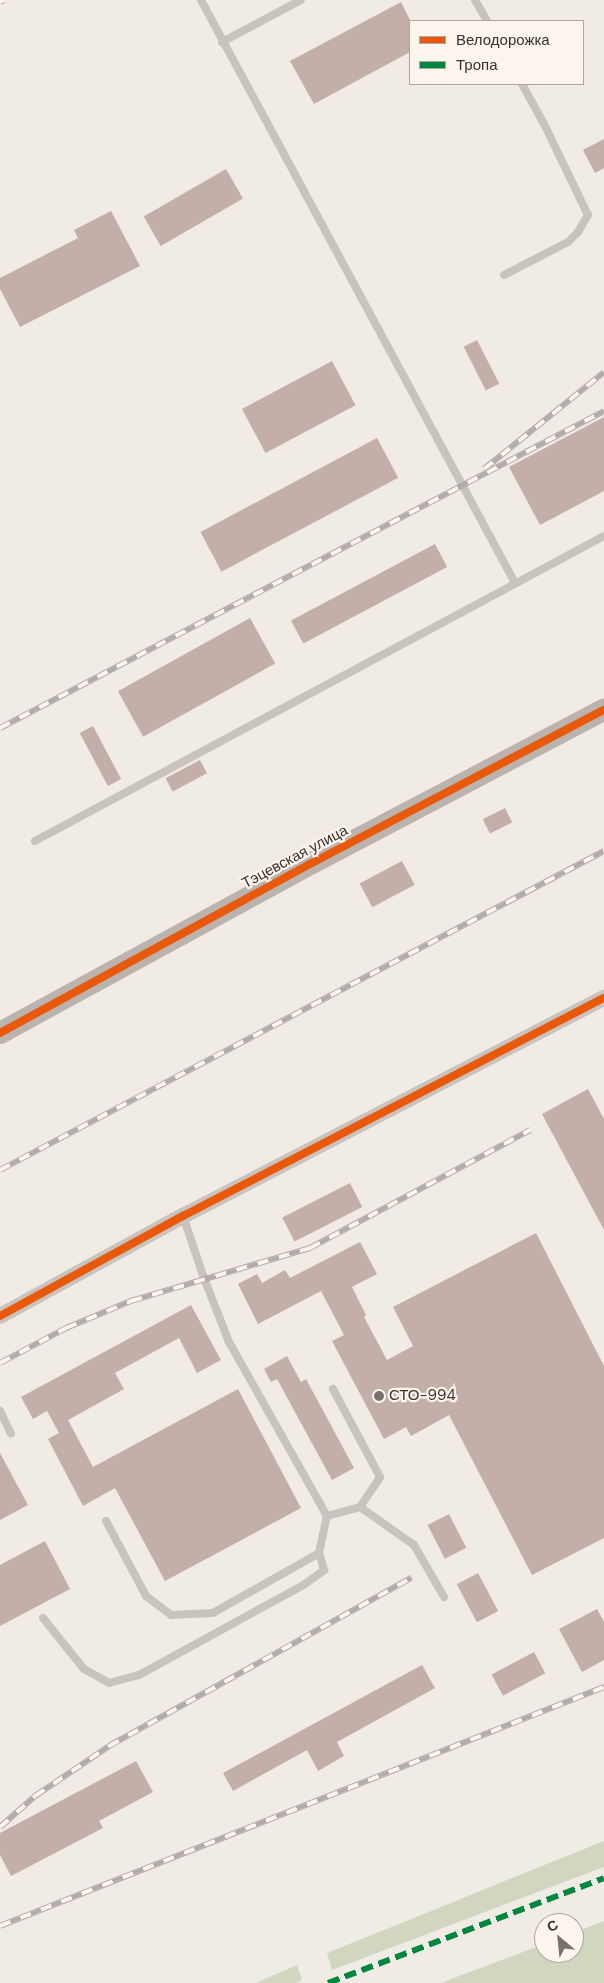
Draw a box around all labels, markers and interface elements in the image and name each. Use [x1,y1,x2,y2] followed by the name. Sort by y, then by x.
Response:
[409,20,584,85] legend
[456,30,550,50] text: Велодорожка
[456,55,497,75] text: Тропа
[239,821,351,893] street label: Тэцевская улица
[389,1387,456,1405] place label: СТО-994
[373,1390,385,1402] marker: СТО-994
[534,1913,584,1963] north arrow
[544,1915,561,1936] text: С

